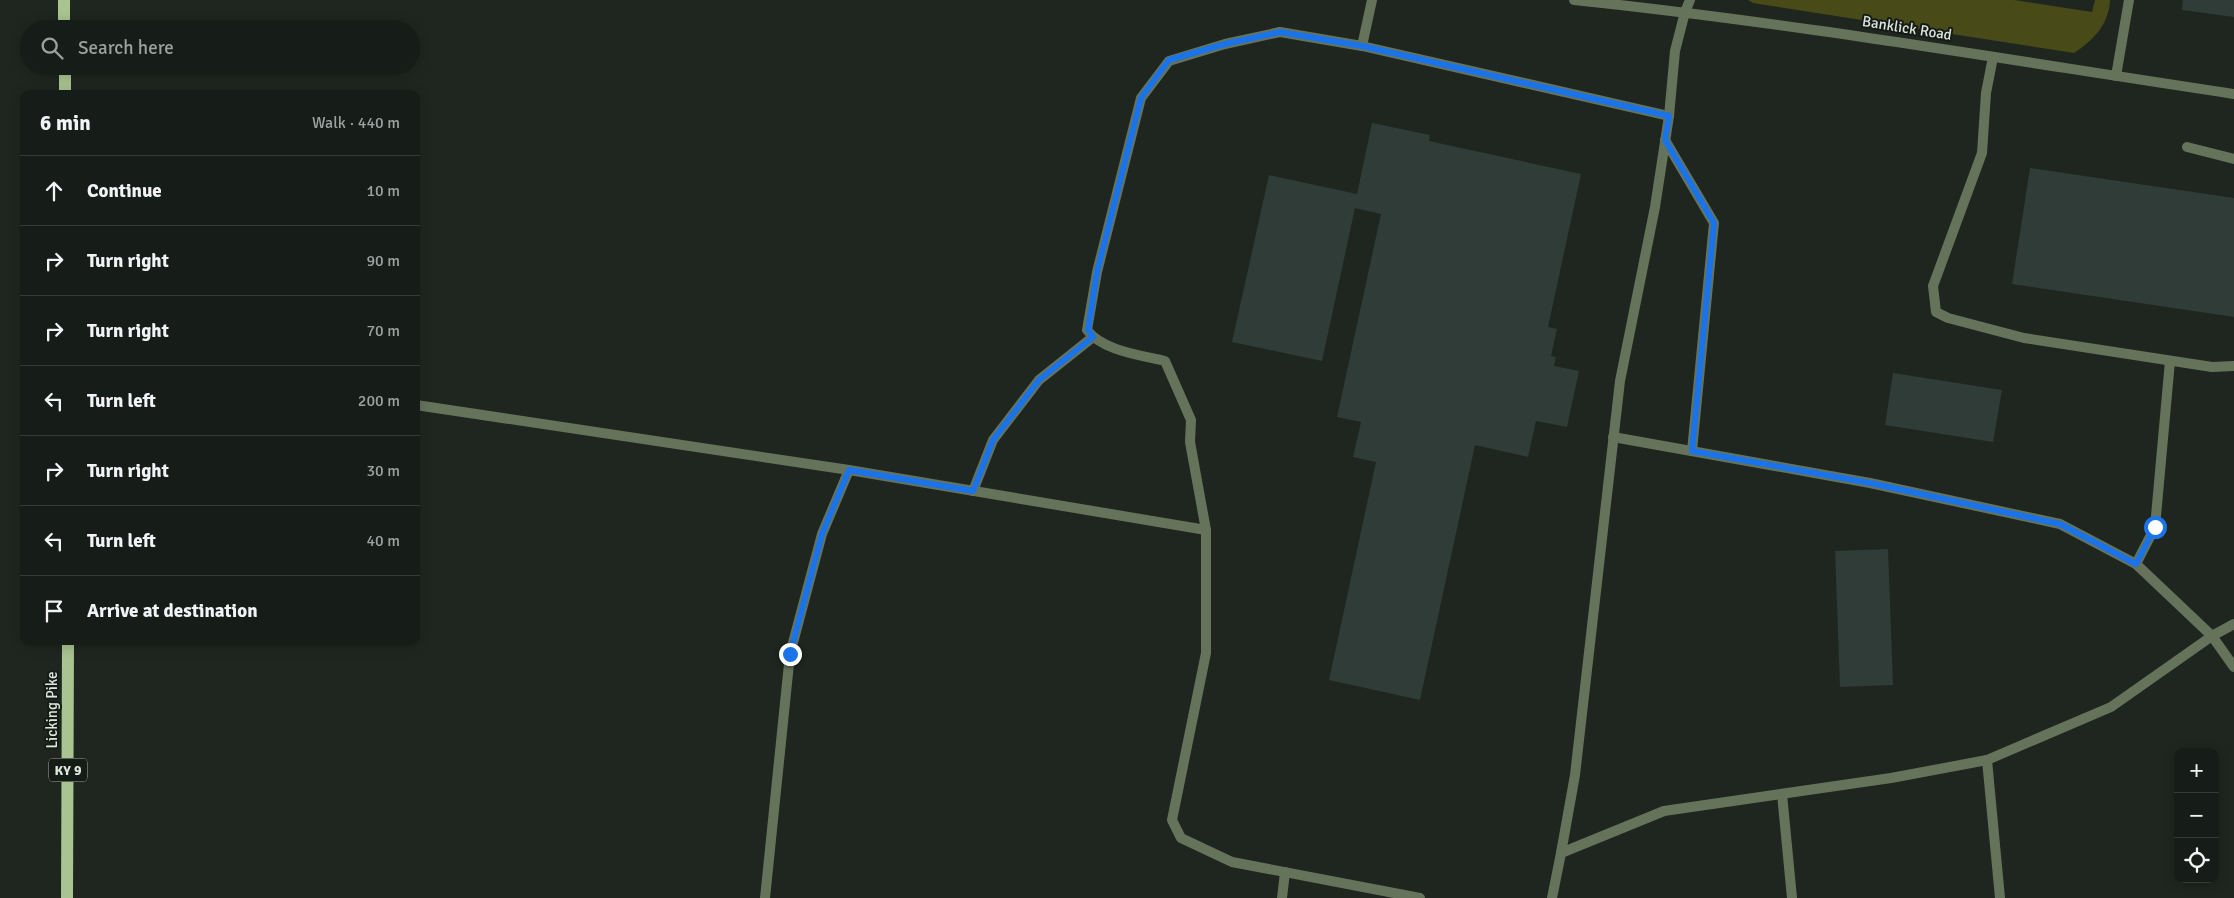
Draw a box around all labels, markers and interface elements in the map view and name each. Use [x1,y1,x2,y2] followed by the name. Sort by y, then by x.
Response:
[1861,12,1953,44] street label: Banklick Road
[20,20,420,75] search box
[38,34,66,62] icon: search
[78,36,174,60] text: Search here
[40,110,91,136] text: 6 min
[312,113,400,133] text: Walk · 440 m
[40,177,68,205] icon: ahead
[87,179,162,203] text: Continue
[366,181,400,201] text: 10 m
[40,247,68,275] icon: right
[87,249,169,273] text: Turn right
[366,251,400,271] text: 90 m
[40,317,68,345] icon: right
[87,319,169,343] text: Turn right
[366,321,400,341] text: 70 m
[40,387,68,415] icon: left
[87,389,156,413] text: Turn left
[358,391,400,411] text: 200 m
[40,457,68,485] icon: right
[87,459,169,483] text: Turn right
[366,461,400,481] text: 30 m
[2144,516,2167,539] route start
[40,527,68,555] icon: left
[87,529,156,553] text: Turn left
[366,531,400,551] text: 40 m
[40,597,68,625] icon: arrive
[87,599,258,623] text: Arrive at destination
[779,643,802,666] route end
[43,672,61,748] street label: Licking Pike
[2174,748,2219,883] map controls
[2174,748,2219,793] button: +
[49,758,87,782] road number: KY 9
[2174,793,2219,838] button: −
[2174,838,2219,883] button: locate

